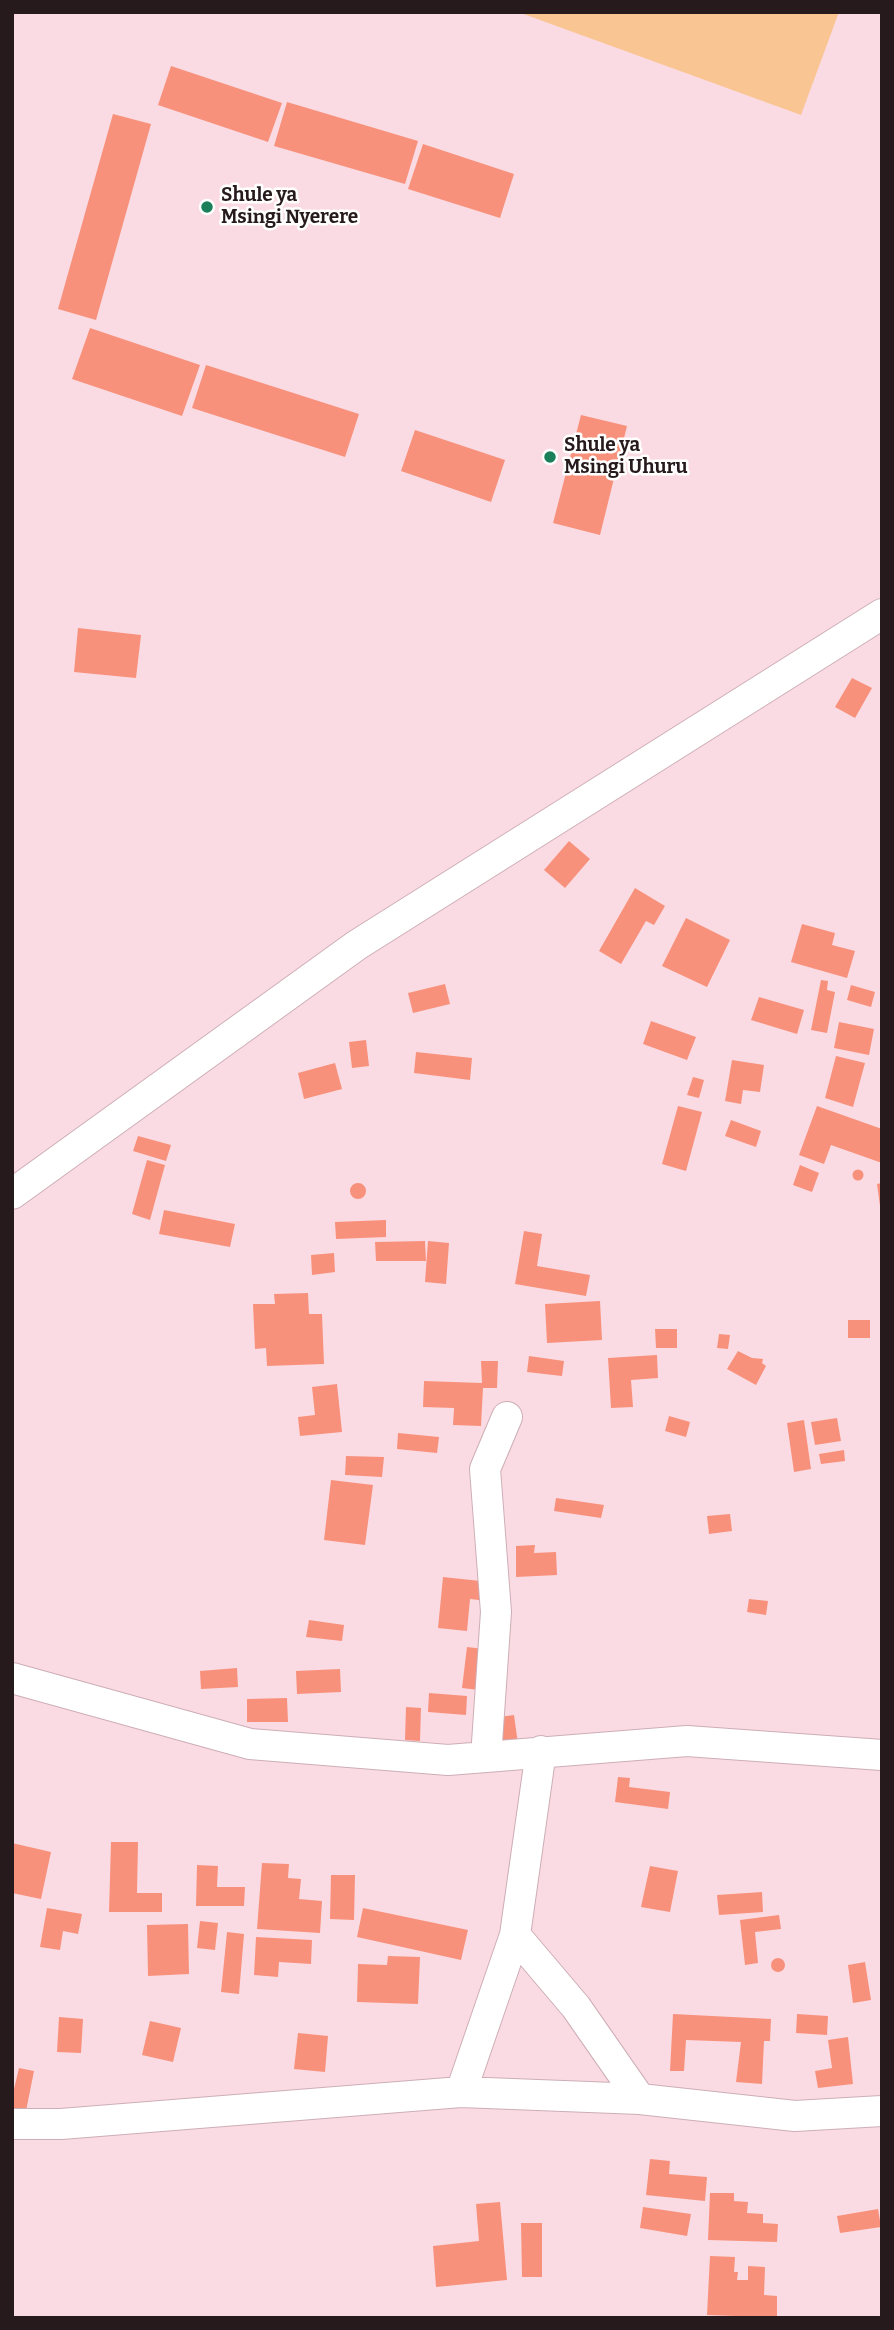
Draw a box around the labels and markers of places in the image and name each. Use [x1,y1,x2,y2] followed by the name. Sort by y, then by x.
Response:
[221,185,358,229] place label: Shule ya Msingi Nyerere
[199,199,215,215] marker: Shule ya Msingi Nyerere
[564,435,687,479] place label: Shule ya Msingi Uhuru
[542,449,558,465] marker: Shule ya Msingi Uhuru

